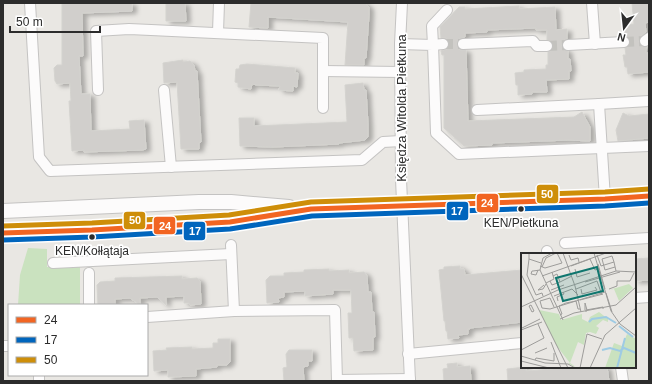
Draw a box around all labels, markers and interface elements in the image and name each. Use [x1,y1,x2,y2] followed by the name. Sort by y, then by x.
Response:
[10,8,100,34] scale bar
[604,8,644,48] north arrow
[16,15,43,29] text: 50 m
[616,31,627,44] text: N
[394,34,409,182] street label: Księdza Witolda Pietkuna
[536,184,559,204] line badge: 50
[541,188,553,200] text: 50
[476,193,499,213] line badge: 24
[481,197,494,209] text: 24
[446,201,469,221] line badge: 17
[516,204,526,214] marker: KEN/Pietkuna
[451,205,463,217] text: 17
[123,211,146,230] line badge: 50
[129,214,141,226] text: 50
[153,216,176,235] line badge: 24
[484,216,559,230] place label: KEN/Pietkuna
[159,220,172,232] text: 24
[183,221,206,241] line badge: 17
[189,225,201,237] text: 17
[87,232,97,242] marker: KEN/Kołłątaja
[55,244,129,258] place label: KEN/Kołłątaja
[521,253,636,368] inset map
[8,304,148,376] legend
[44,313,58,327] text: 24
[44,333,58,347] text: 17
[44,353,58,367] text: 50

